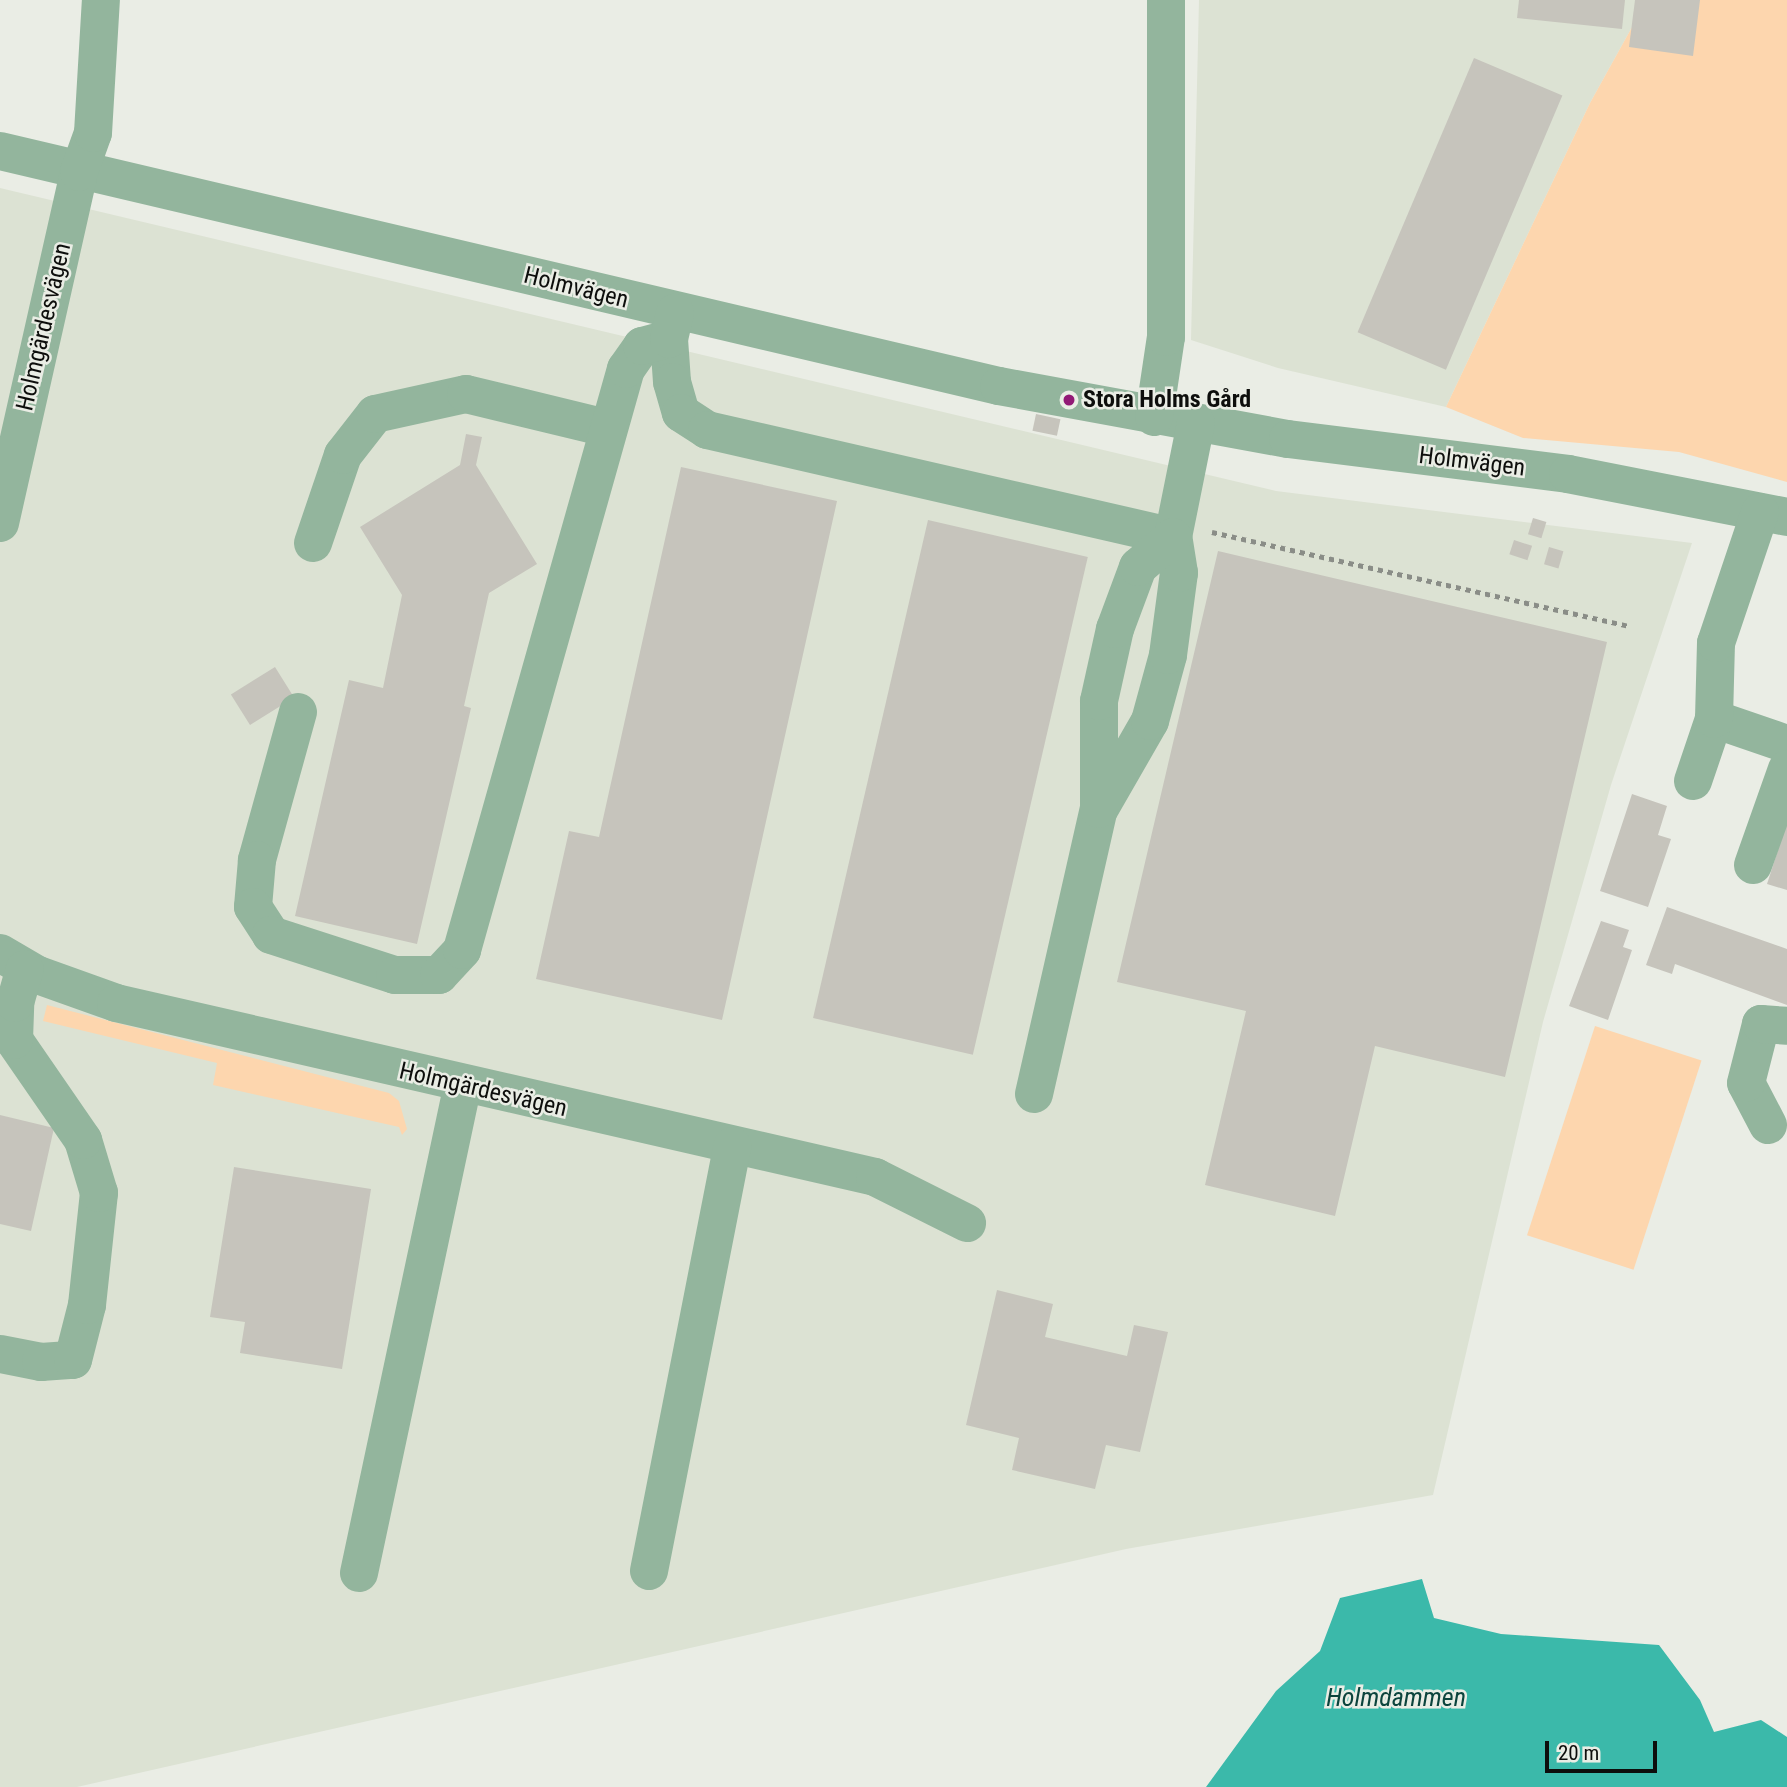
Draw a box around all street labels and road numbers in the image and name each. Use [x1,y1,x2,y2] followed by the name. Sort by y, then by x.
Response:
[11,240,77,414] street label: Holmgärdesvägen
[521,261,631,315] street label: Holmvägen
[1417,441,1527,483] street label: Holmvägen
[396,1057,570,1123] street label: Holmgärdesvägen

